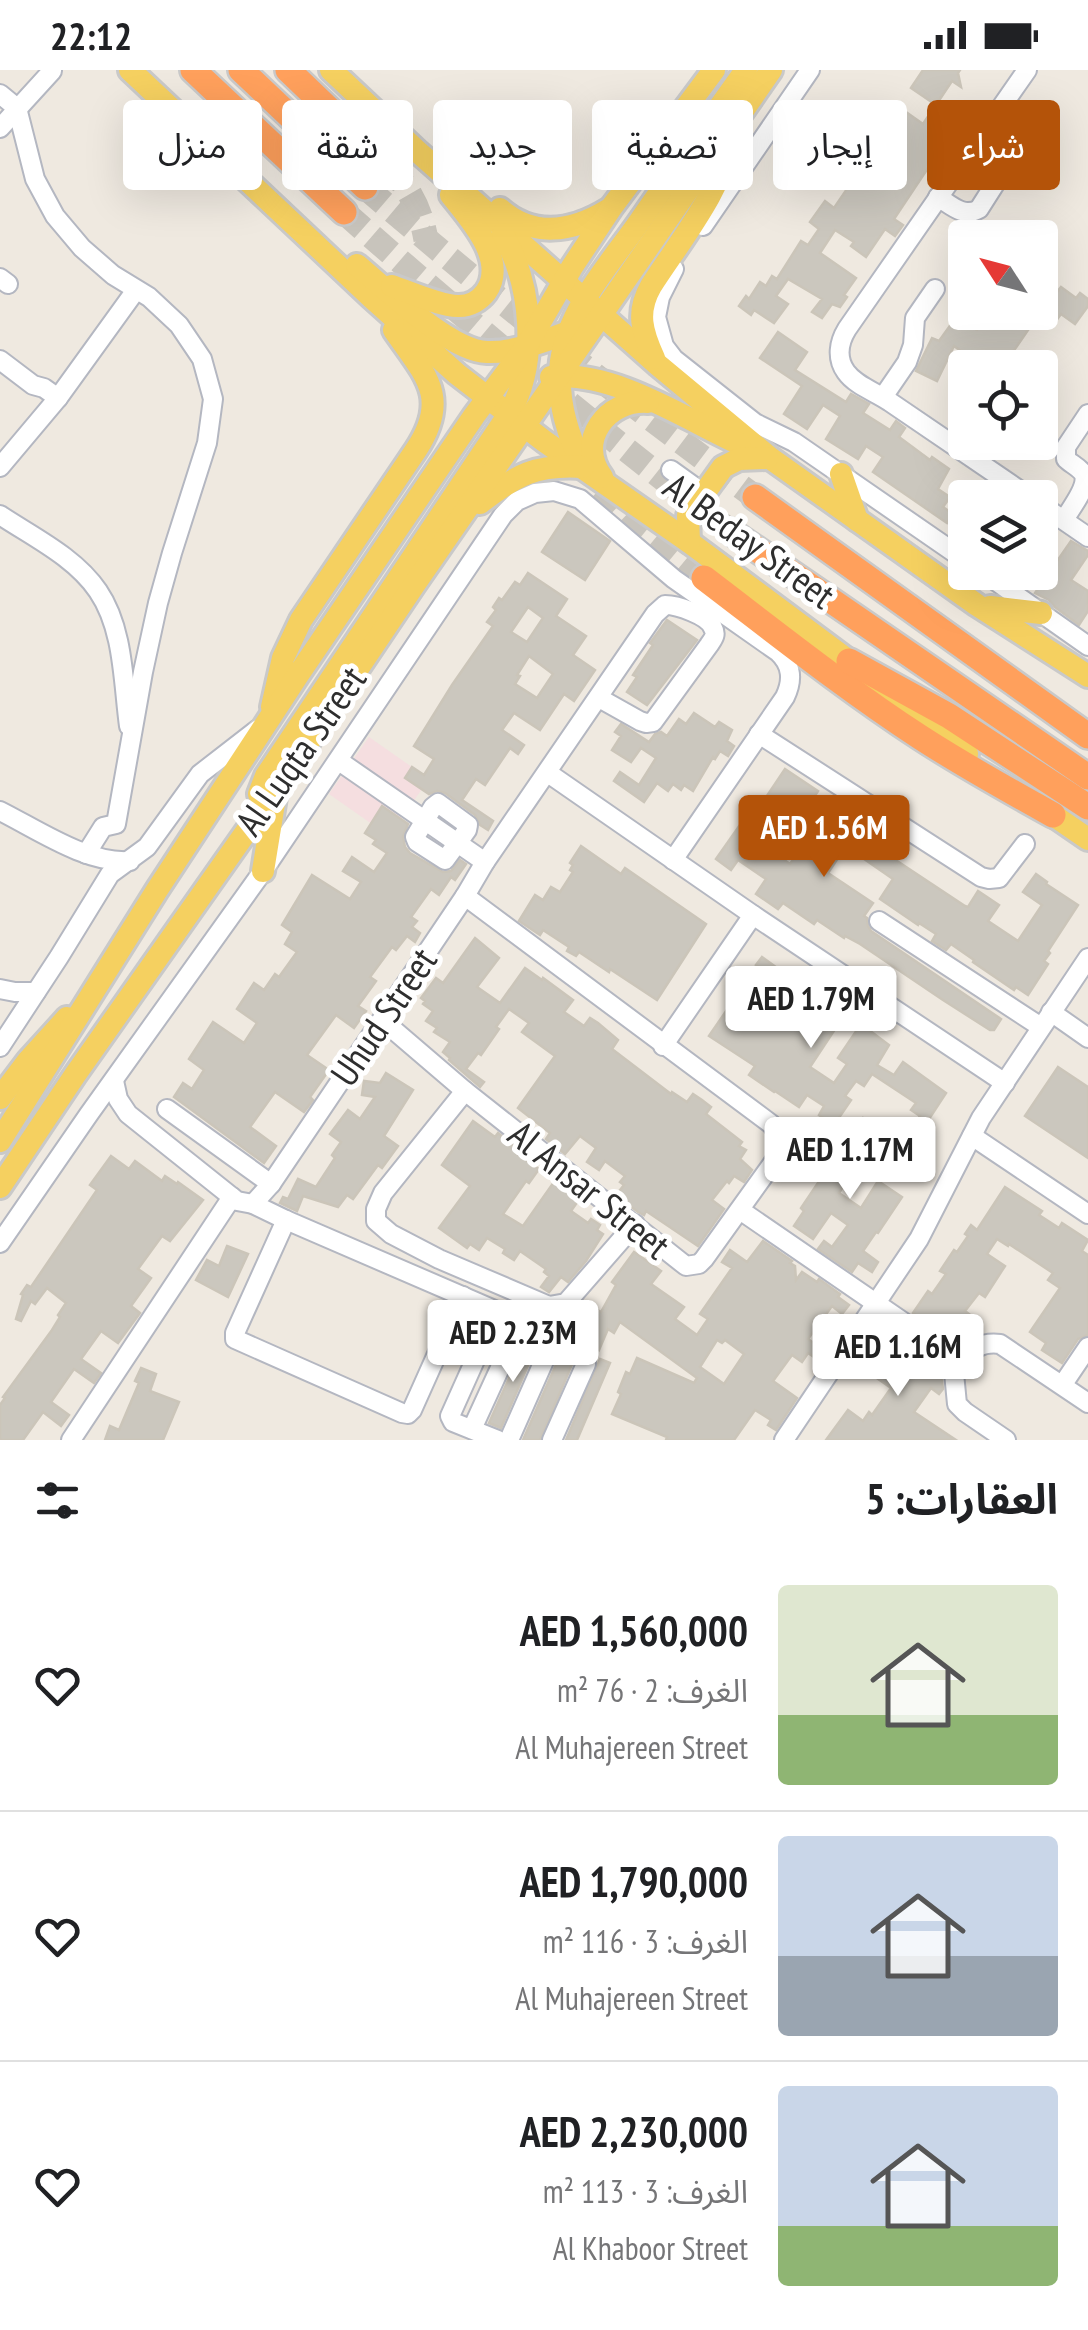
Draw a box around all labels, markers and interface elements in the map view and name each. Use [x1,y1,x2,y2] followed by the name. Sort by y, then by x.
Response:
[50,11,132,60] text: 22:12
[123,100,262,190] chip: منزل
[282,100,413,190] chip: شقة
[433,100,572,190] chip: جديد
[592,100,753,190] chip: تصفية
[773,100,907,190] chip: إيجار
[927,100,1060,190] chip: شراء
[948,220,1058,330] north arrow
[948,220,1058,590] map controls
[948,350,1058,460] button: locate
[655,461,846,619] street label: Al Beday Street
[948,480,1058,590] button: layers
[224,656,376,844] street label: Al Luqta Street
[710,795,938,880] pin: AED 1.56M
[760,806,888,848] text: AED 1.56M
[319,937,447,1095] street label: Uhud Street
[697,966,925,1051] pin: AED 1.79M
[747,977,875,1019] text: AED 1.79M
[499,1109,681,1269] street label: Al Ansar Street
[736,1117,964,1202] pin: AED 1.17M
[786,1128,914,1170] text: AED 1.17M
[399,1300,627,1385] pin: AED 2.23M
[449,1311,577,1353] text: AED 2.23M
[784,1314,1012,1399] pin: AED 1.16M
[834,1325,962,1367] text: AED 1.16M
[865,1471,1058,1526] text: العقارات: 5
[30,1473,85,1528] icon: filters
[520,1603,748,1658] text: AED 1,560,000
[858,1625,978,1745] icon: home
[30,1658,85,1713] icon: heart
[557,1669,748,1711] text: الغرف: 2 · 76 m²
[515,1726,748,1768] text: Al Muhajereen Street
[520,1854,748,1909] text: AED 1,790,000
[858,1876,978,1996] icon: home
[30,1909,85,1964] icon: heart
[543,1920,748,1962] text: الغرف: 3 · 116 m²
[515,1977,748,2019] text: Al Muhajereen Street
[520,2104,748,2159] text: AED 2,230,000
[858,2126,978,2246] icon: home
[30,2159,85,2214] icon: heart
[543,2170,748,2212] text: الغرف: 3 · 113 m²
[553,2227,748,2269] text: Al Khaboor Street

